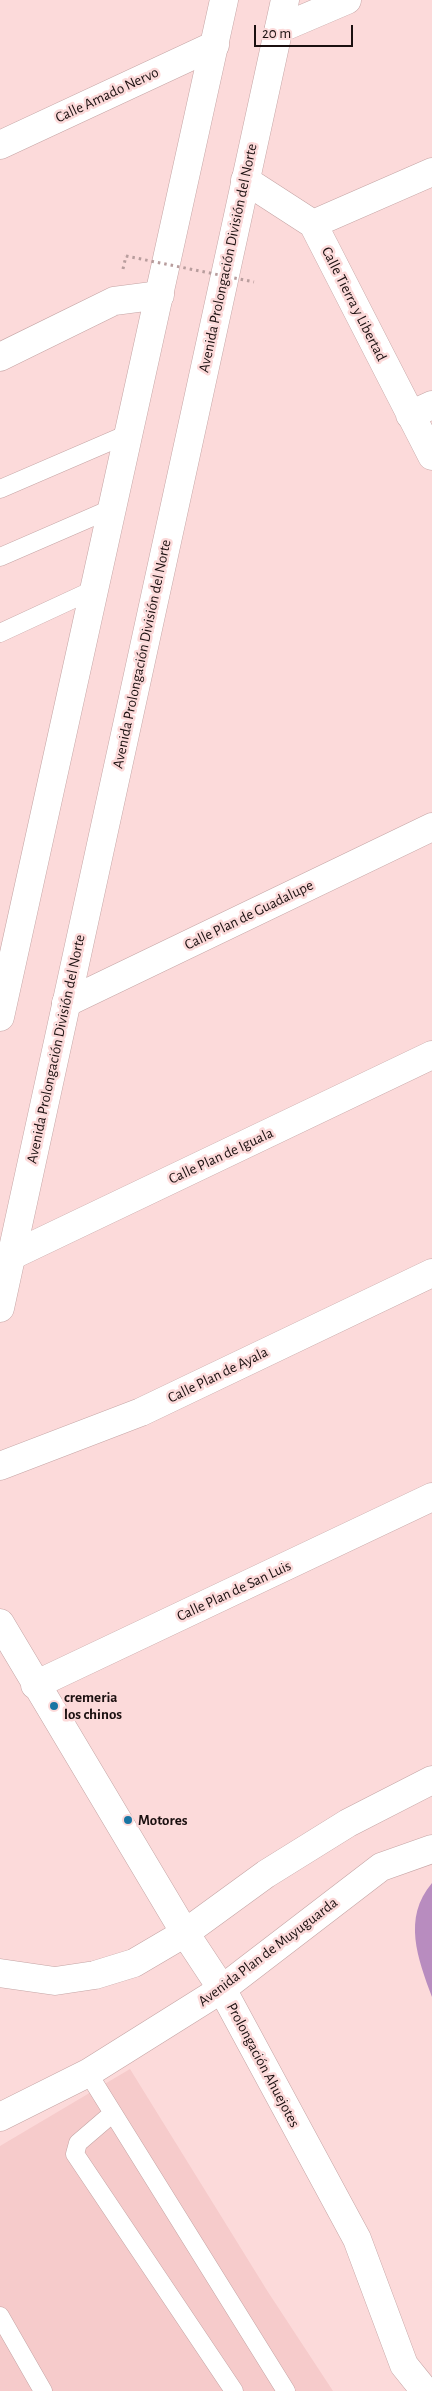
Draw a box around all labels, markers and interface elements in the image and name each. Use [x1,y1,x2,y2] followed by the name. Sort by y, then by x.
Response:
[257,15,356,47] scale bar
[262,26,291,41] text: 20 m
[52,63,162,127] street label: Calle Amado Nervo
[195,142,261,374] street label: Avenida Prolongación División del Norte
[317,244,391,364] street label: Calle Tierra y Libertad
[109,538,175,770] street label: Avenida Prolongación División del Norte
[182,876,316,954] street label: Calle Plan de Guadalupe
[23,933,89,1165] street label: Avenida Prolongación División del Norte
[166,1124,276,1188] street label: Calle Plan de Iguala
[165,1343,271,1407] street label: Calle Plan de Ayala
[174,1557,294,1625] street label: Calle Plan de San Luis
[64,1688,122,1723] place label: cremeria los chinos
[48,1700,60,1712] marker: cremeria los chinos
[138,1811,187,1829] place label: Motores
[122,1814,134,1826] marker: Motores
[195,1894,341,2010] street label: Avenida Plan de Muyuguarda
[222,2000,304,2130] street label: Prolongación Ahuejotes

